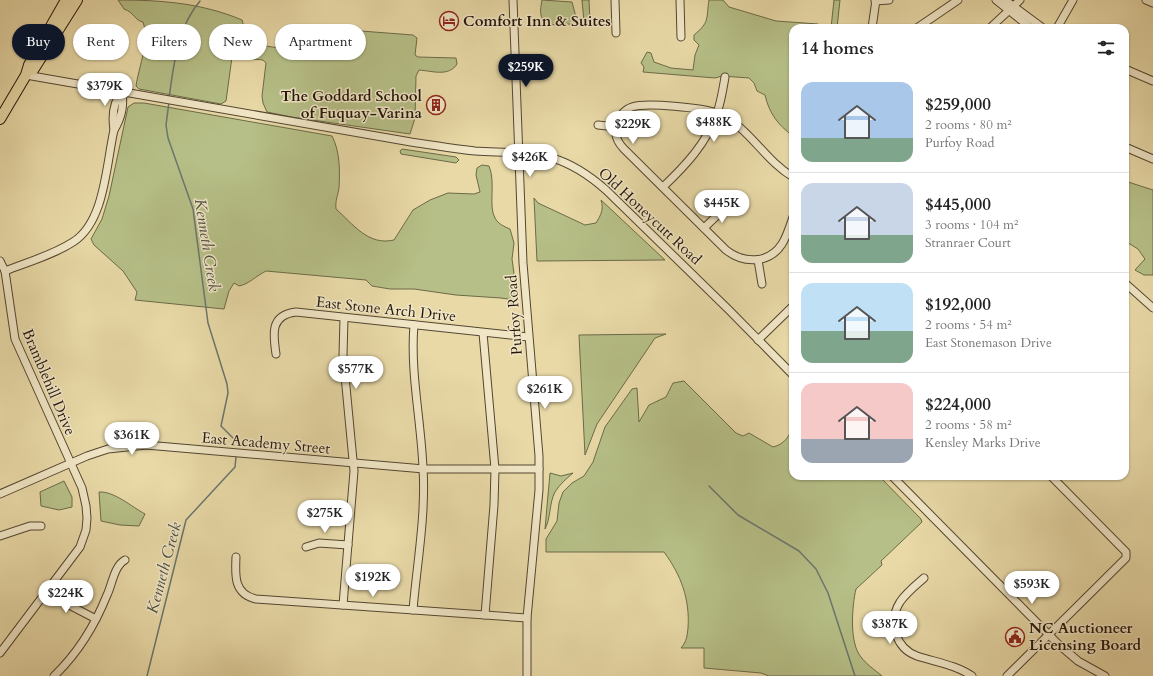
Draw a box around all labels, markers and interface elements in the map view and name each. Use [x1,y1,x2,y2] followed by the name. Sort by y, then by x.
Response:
[438,10,460,32] hotel icon: Comfort Inn & Suites
[463,11,611,31] place label: Comfort Inn & Suites
[12,24,65,60] chip: Buy
[73,24,129,60] chip: Rent
[137,24,201,60] chip: Filters
[209,24,267,60] chip: New
[275,24,366,60] chip: Apartment
[801,37,874,60] text: 14 homes
[1095,37,1117,59] icon: filters
[498,54,554,88] pin: $259K
[507,58,545,76] text: $259K
[77,73,133,107] pin: $379K
[86,77,124,95] text: $379K
[281,86,423,123] place label: The Goddard School of Fuquay-Varina
[925,93,991,116] text: $259,000
[425,94,447,116] building icon: The Goddard School of Fuquay-Varina
[833,98,881,146] icon: home
[686,109,742,143] pin: $488K
[605,111,661,145] pin: $229K
[695,113,733,131] text: $488K
[614,115,652,133] text: $229K
[925,116,1012,134] text: 2 rooms · 80 m²
[925,134,994,152] text: Purfoy Road
[502,144,558,178] pin: $426K
[511,148,549,166] text: $426K
[594,163,706,269] street label: Old Honeycutt Road
[694,190,750,224] pin: $445K
[925,193,991,216] text: $445,000
[703,194,741,212] text: $445K
[189,197,225,293] water label: Kenneth Creek
[833,199,881,247] icon: home
[925,216,1018,234] text: 3 rooms · 104 m²
[925,234,1011,252] text: Stranraer Court
[501,274,527,356] street label: Purfoy Road
[315,292,457,326] street label: East Stone Arch Drive
[925,293,991,316] text: $192,000
[833,299,881,347] icon: home
[925,316,1012,334] text: 2 rooms · 54 m²
[18,326,81,438] street label: Bramblehill Drive
[925,334,1052,352] text: East Stonemason Drive
[328,356,384,390] pin: $577K
[337,360,375,378] text: $577K
[517,376,573,410] pin: $261K
[526,380,564,398] text: $261K
[925,393,991,416] text: $224,000
[833,399,881,447] icon: home
[925,416,1012,434] text: 2 rooms · 58 m²
[104,422,160,456] pin: $361K
[113,426,151,444] text: $361K
[201,427,331,459] street label: East Academy Street
[925,434,1041,452] text: Kensley Marks Drive
[297,500,353,534] pin: $275K
[306,504,344,522] text: $275K
[141,520,187,616] water label: Kenneth Creek
[345,564,401,598] pin: $192K
[354,568,392,586] text: $192K
[1004,571,1060,605] pin: $593K
[1013,575,1051,593] text: $593K
[38,580,94,614] pin: $224K
[47,584,85,602] text: $224K
[862,611,918,645] pin: $387K
[871,615,909,633] text: $387K
[1029,618,1141,655] place label: NC Auctioneer Licensing Board
[1004,626,1026,648] public building icon: NC Auctioneer Licensing Board

